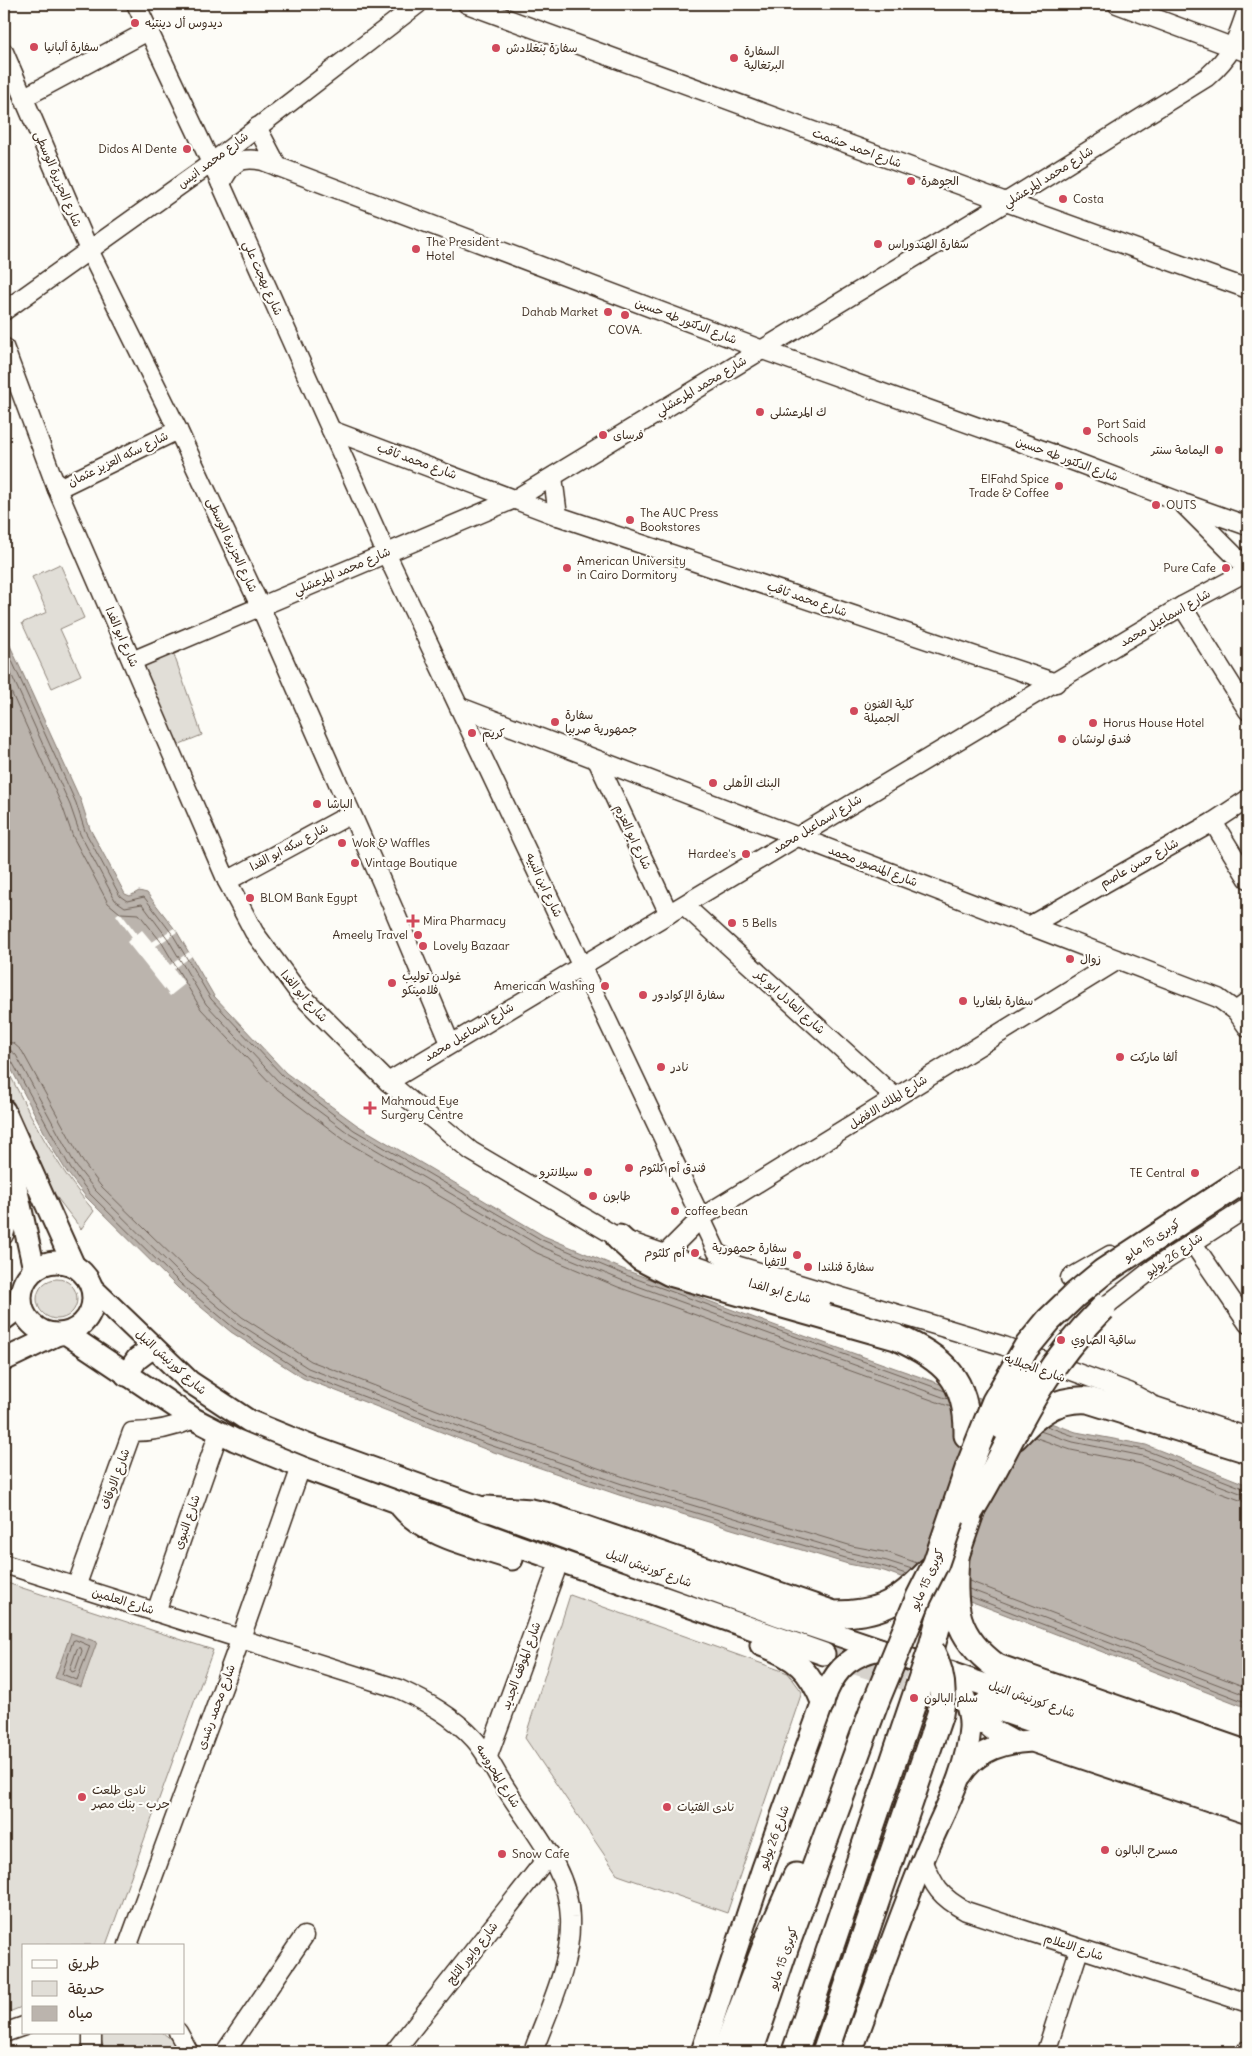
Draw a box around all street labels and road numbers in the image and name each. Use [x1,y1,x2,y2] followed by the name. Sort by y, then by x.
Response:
[810,124,904,172] street label: شارع احمد حشمت
[174,128,252,193] street label: شارع محمد انيس
[30,129,85,230] street label: شارع الجزيرة الوسطى
[1000,143,1098,214] street label: شارع محمد المرعشلي
[237,238,287,319] street label: شارع بهجت علي
[632,294,739,349] street label: شارع الدكتور طه حسين
[652,352,751,422] street label: شارع محمد المرعشلي
[65,428,171,491] street label: شارع سكه العزيز عثمان
[1013,433,1120,486] street label: شارع الدكتور طه حسين
[375,439,459,484] street label: شارع محمد ثاقب
[202,495,261,595] street label: شارع الجزيرة الوسطى
[291,543,394,601] street label: شارع محمد المرعشلي
[764,578,849,621] street label: شارع محمد ثاقب
[1117,586,1214,651] street label: شارع اسماعيل محمد
[101,604,142,670] street label: شارع ابو الفدا
[769,791,865,858] street label: شارع اسماعيل محمد
[610,802,655,872] street label: شارع ابو العزم
[247,820,332,875] street label: شارع سكه ابو الفدا
[1097,835,1182,892] street label: شارع حسن عاصم
[826,842,920,891] street label: شارع المنصور محمد
[521,850,566,920] street label: شارع ابن النبيه
[750,966,828,1038] street label: شارع العادل ابو بكر
[276,967,331,1026] street label: شارع ابو الفدا
[421,999,517,1066] street label: شارع اسماعيل محمد
[846,1071,931,1133] street label: شارع الملك الافضل
[1120,1215,1183,1265] street label: كوبرى 15 مايو
[1141,1229,1206,1282] street label: شارع 26 يوليو
[747,1275,813,1308] street label: شارع ابو الفدا
[131,1326,210,1399] street label: شارع كورنيش النيل
[1002,1350,1068,1387] street label: شارع الجبلايه
[97,1446,134,1512] street label: شارع الاوقاف
[170,1492,205,1552] street label: شارع النبوى
[603,1545,694,1592] street label: شارع كورنيش النيل
[906,1546,947,1613] street label: كوبرى 15 مايو
[90,1584,156,1619] street label: شارع العلمين
[498,1620,545,1713] street label: شارع الموقف الجديد
[193,1662,240,1752] street label: شارع محمد رشدى
[986,1677,1077,1722] street label: شارع كورنيش النيل
[471,1741,524,1811] street label: شارع المحروسه
[755,1803,794,1872] street label: شارع 26 يوليو
[443,1919,502,1988] street label: شارع وابور الثلج
[765,1925,801,1992] street label: كوبرى 15 مايو
[1042,1930,1106,1965] street label: شارع الاعلام

